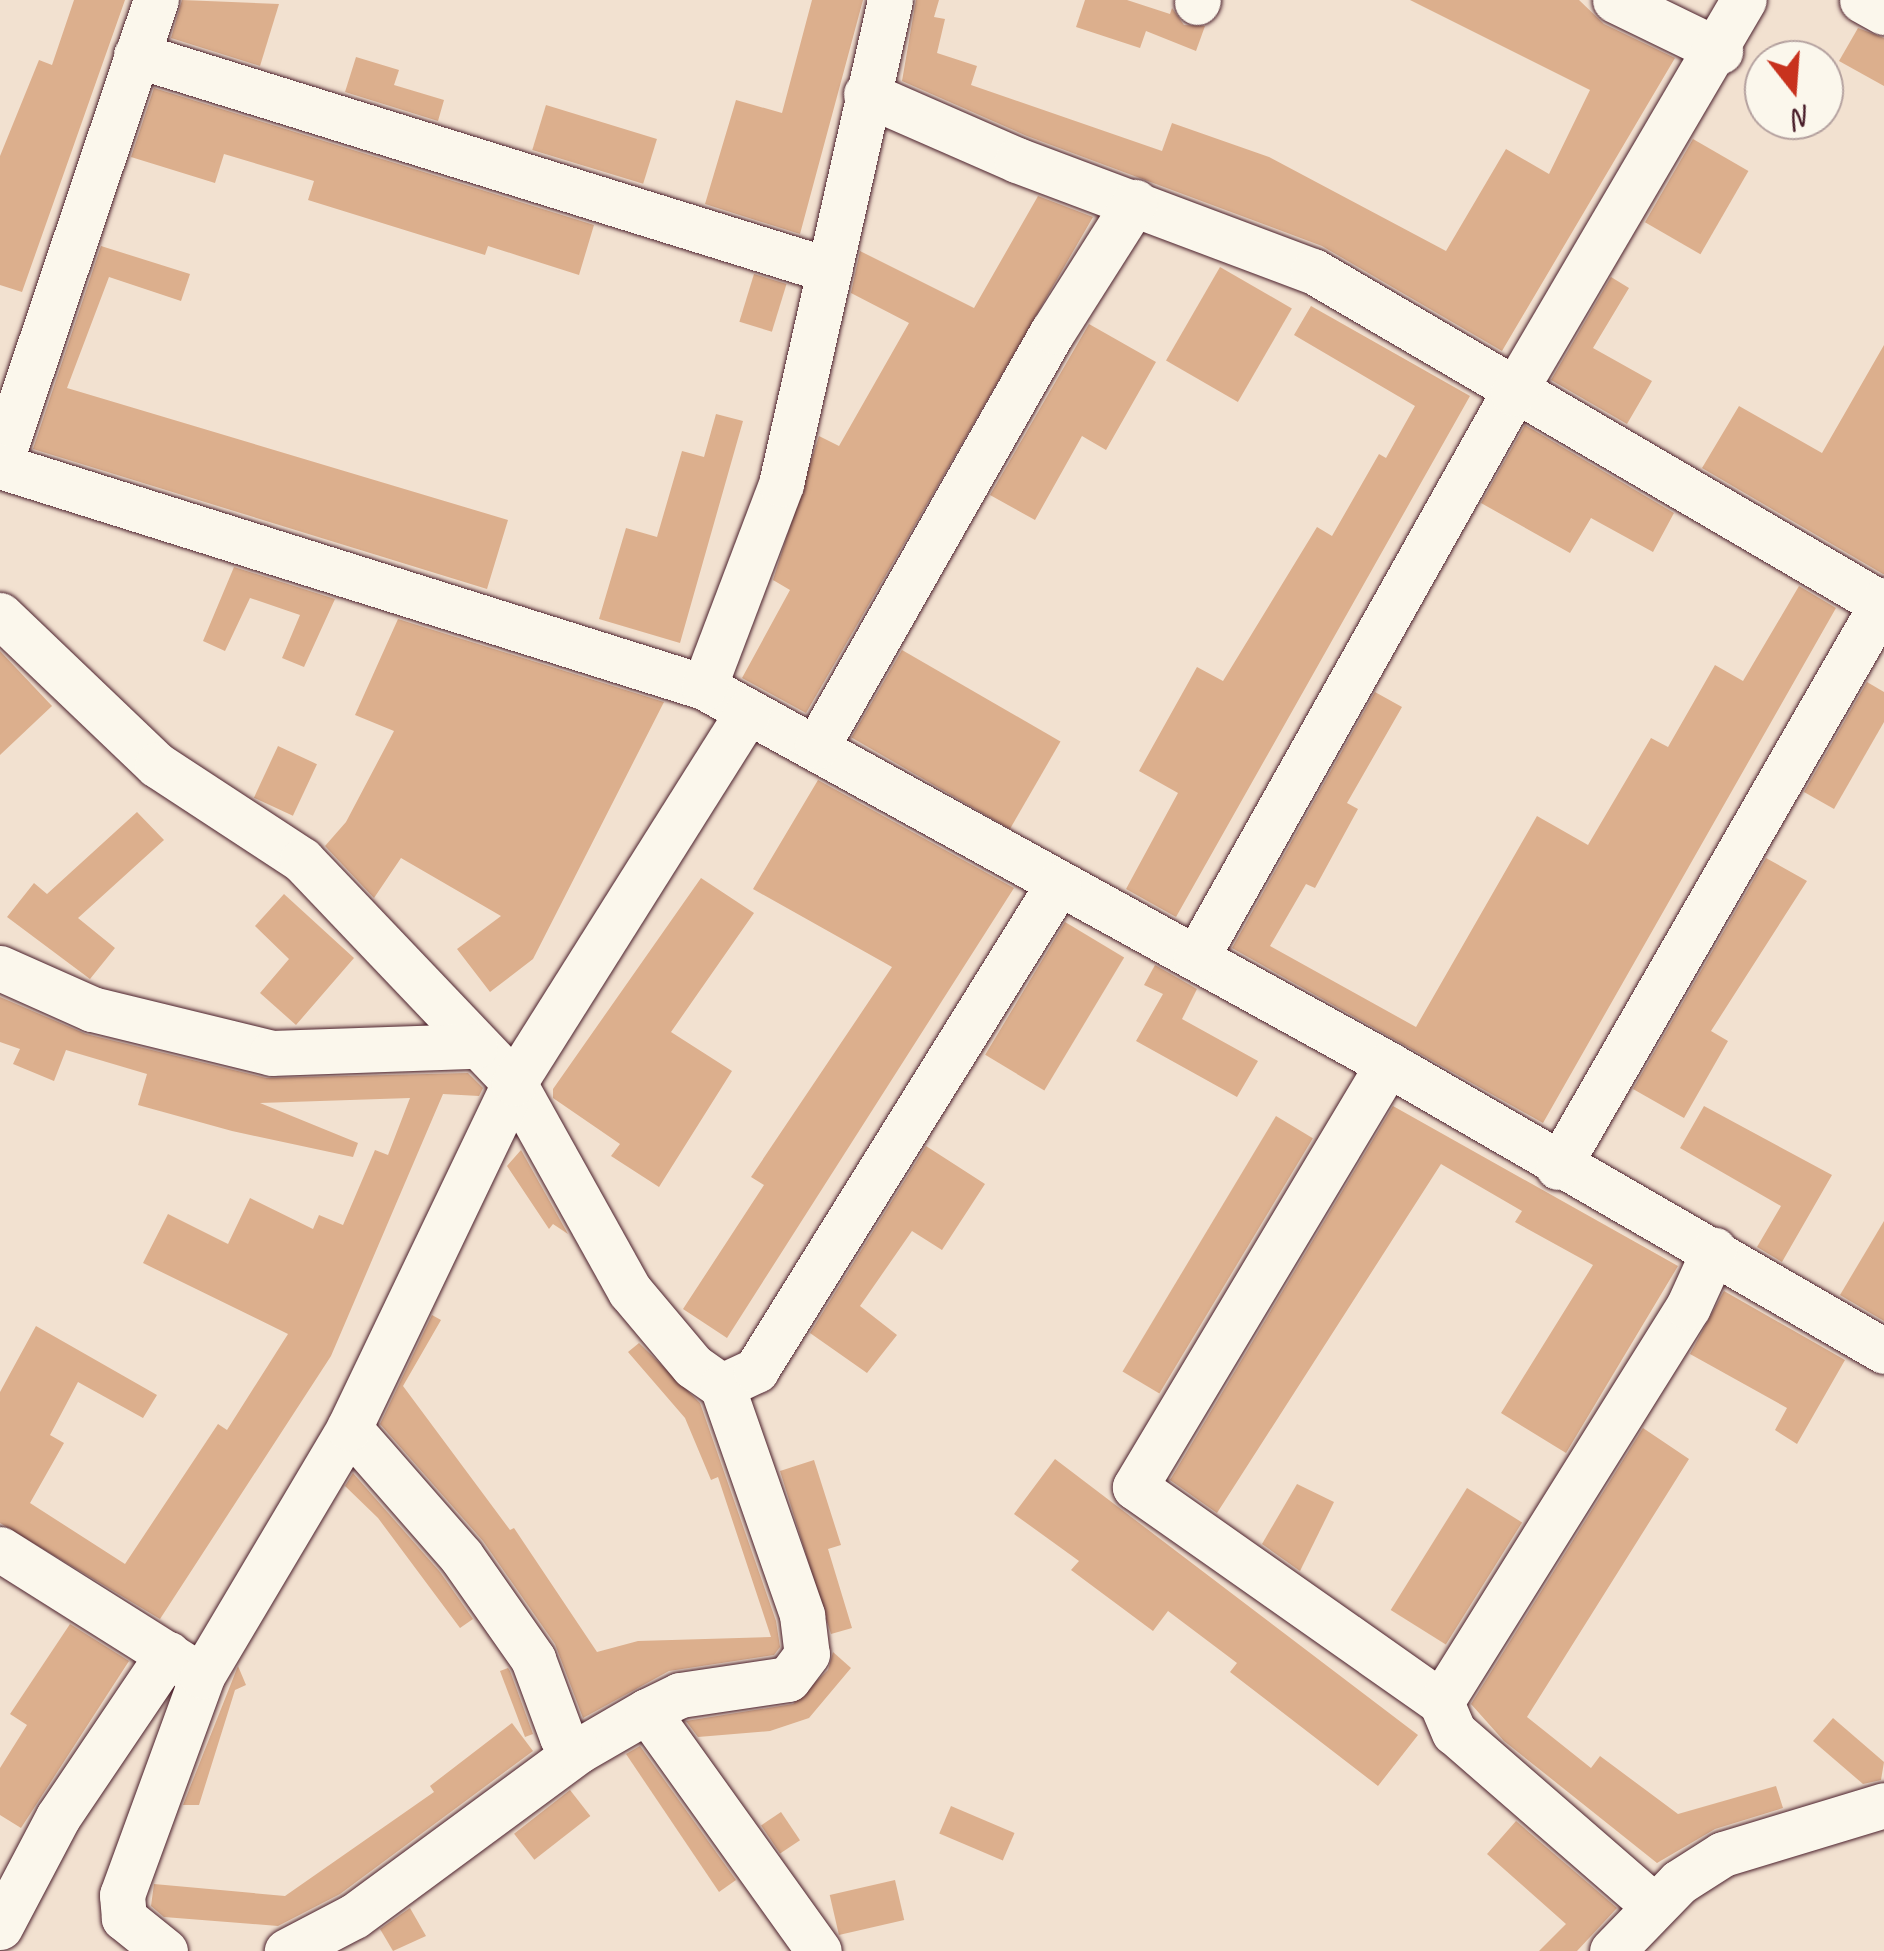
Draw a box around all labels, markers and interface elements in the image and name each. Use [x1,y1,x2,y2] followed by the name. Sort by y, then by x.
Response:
[1744,40,1844,140] north arrow
[1789,98,1816,137] text: N

